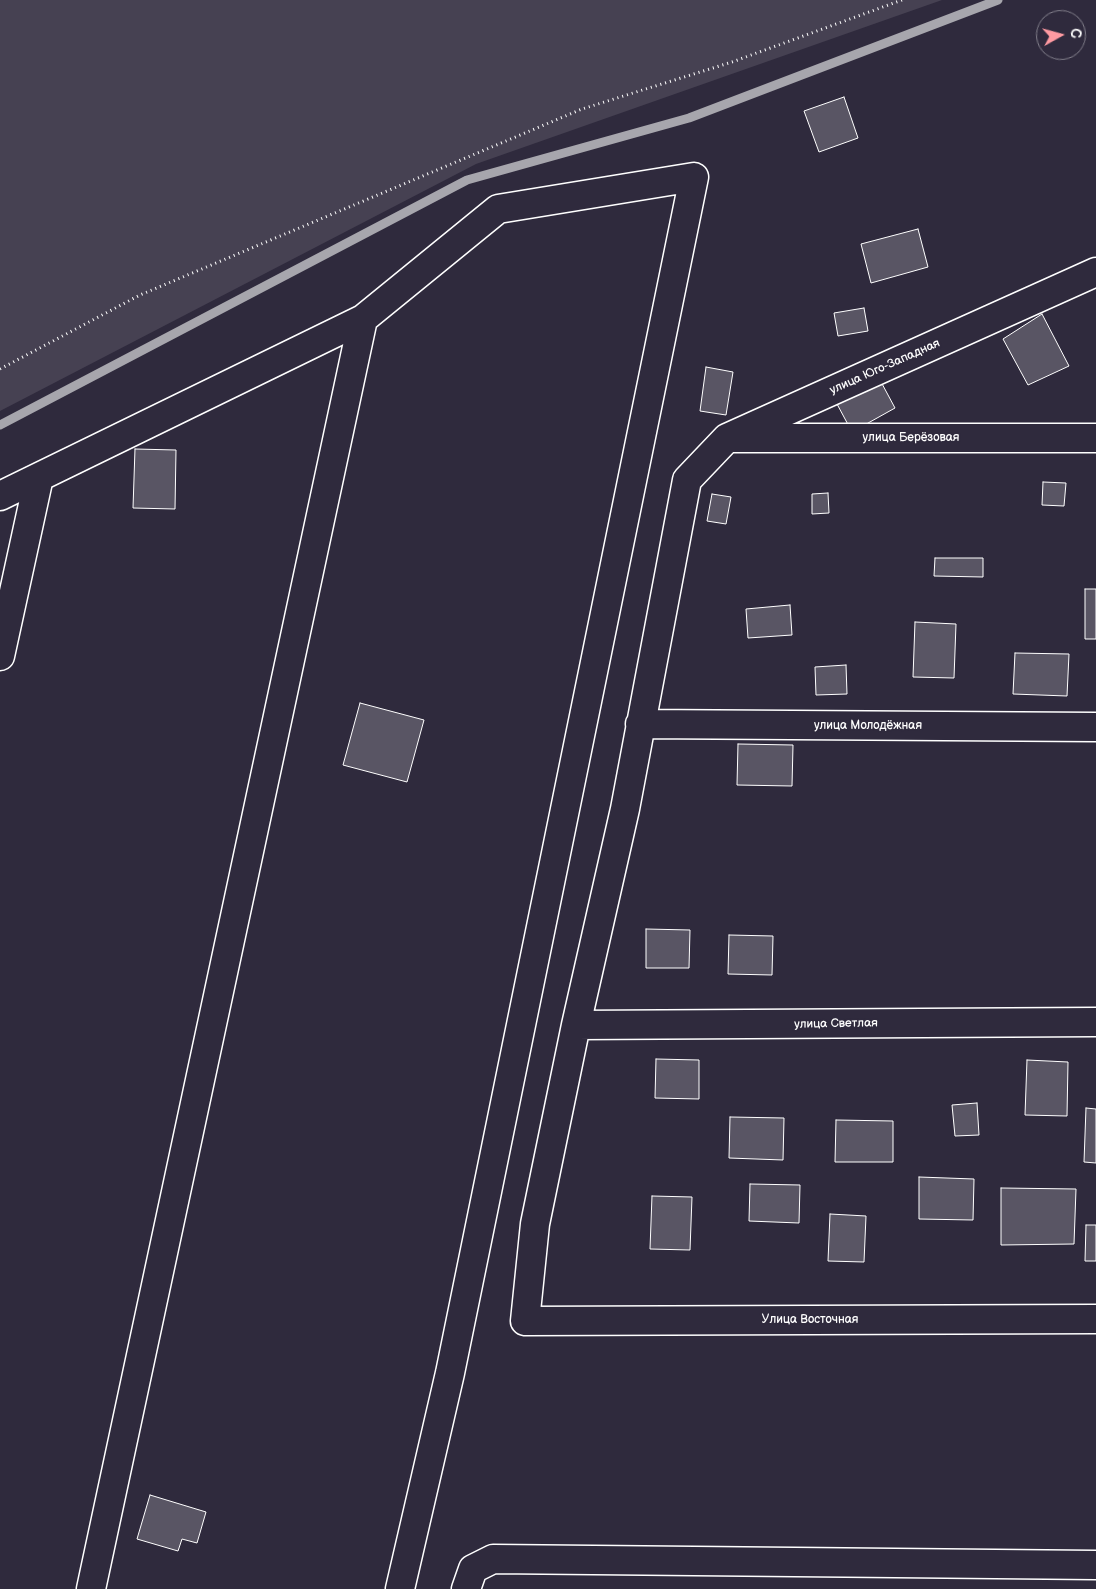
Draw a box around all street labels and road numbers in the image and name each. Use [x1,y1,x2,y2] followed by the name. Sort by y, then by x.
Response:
[828,336,942,398] street label: улица Юго-Западная
[863,431,959,445] street label: улица Берёзовая
[814,719,922,733] street label: улица Молодёжная
[794,1016,878,1032] street label: улица Светлая
[762,1313,858,1327] street label: Улица Восточная

